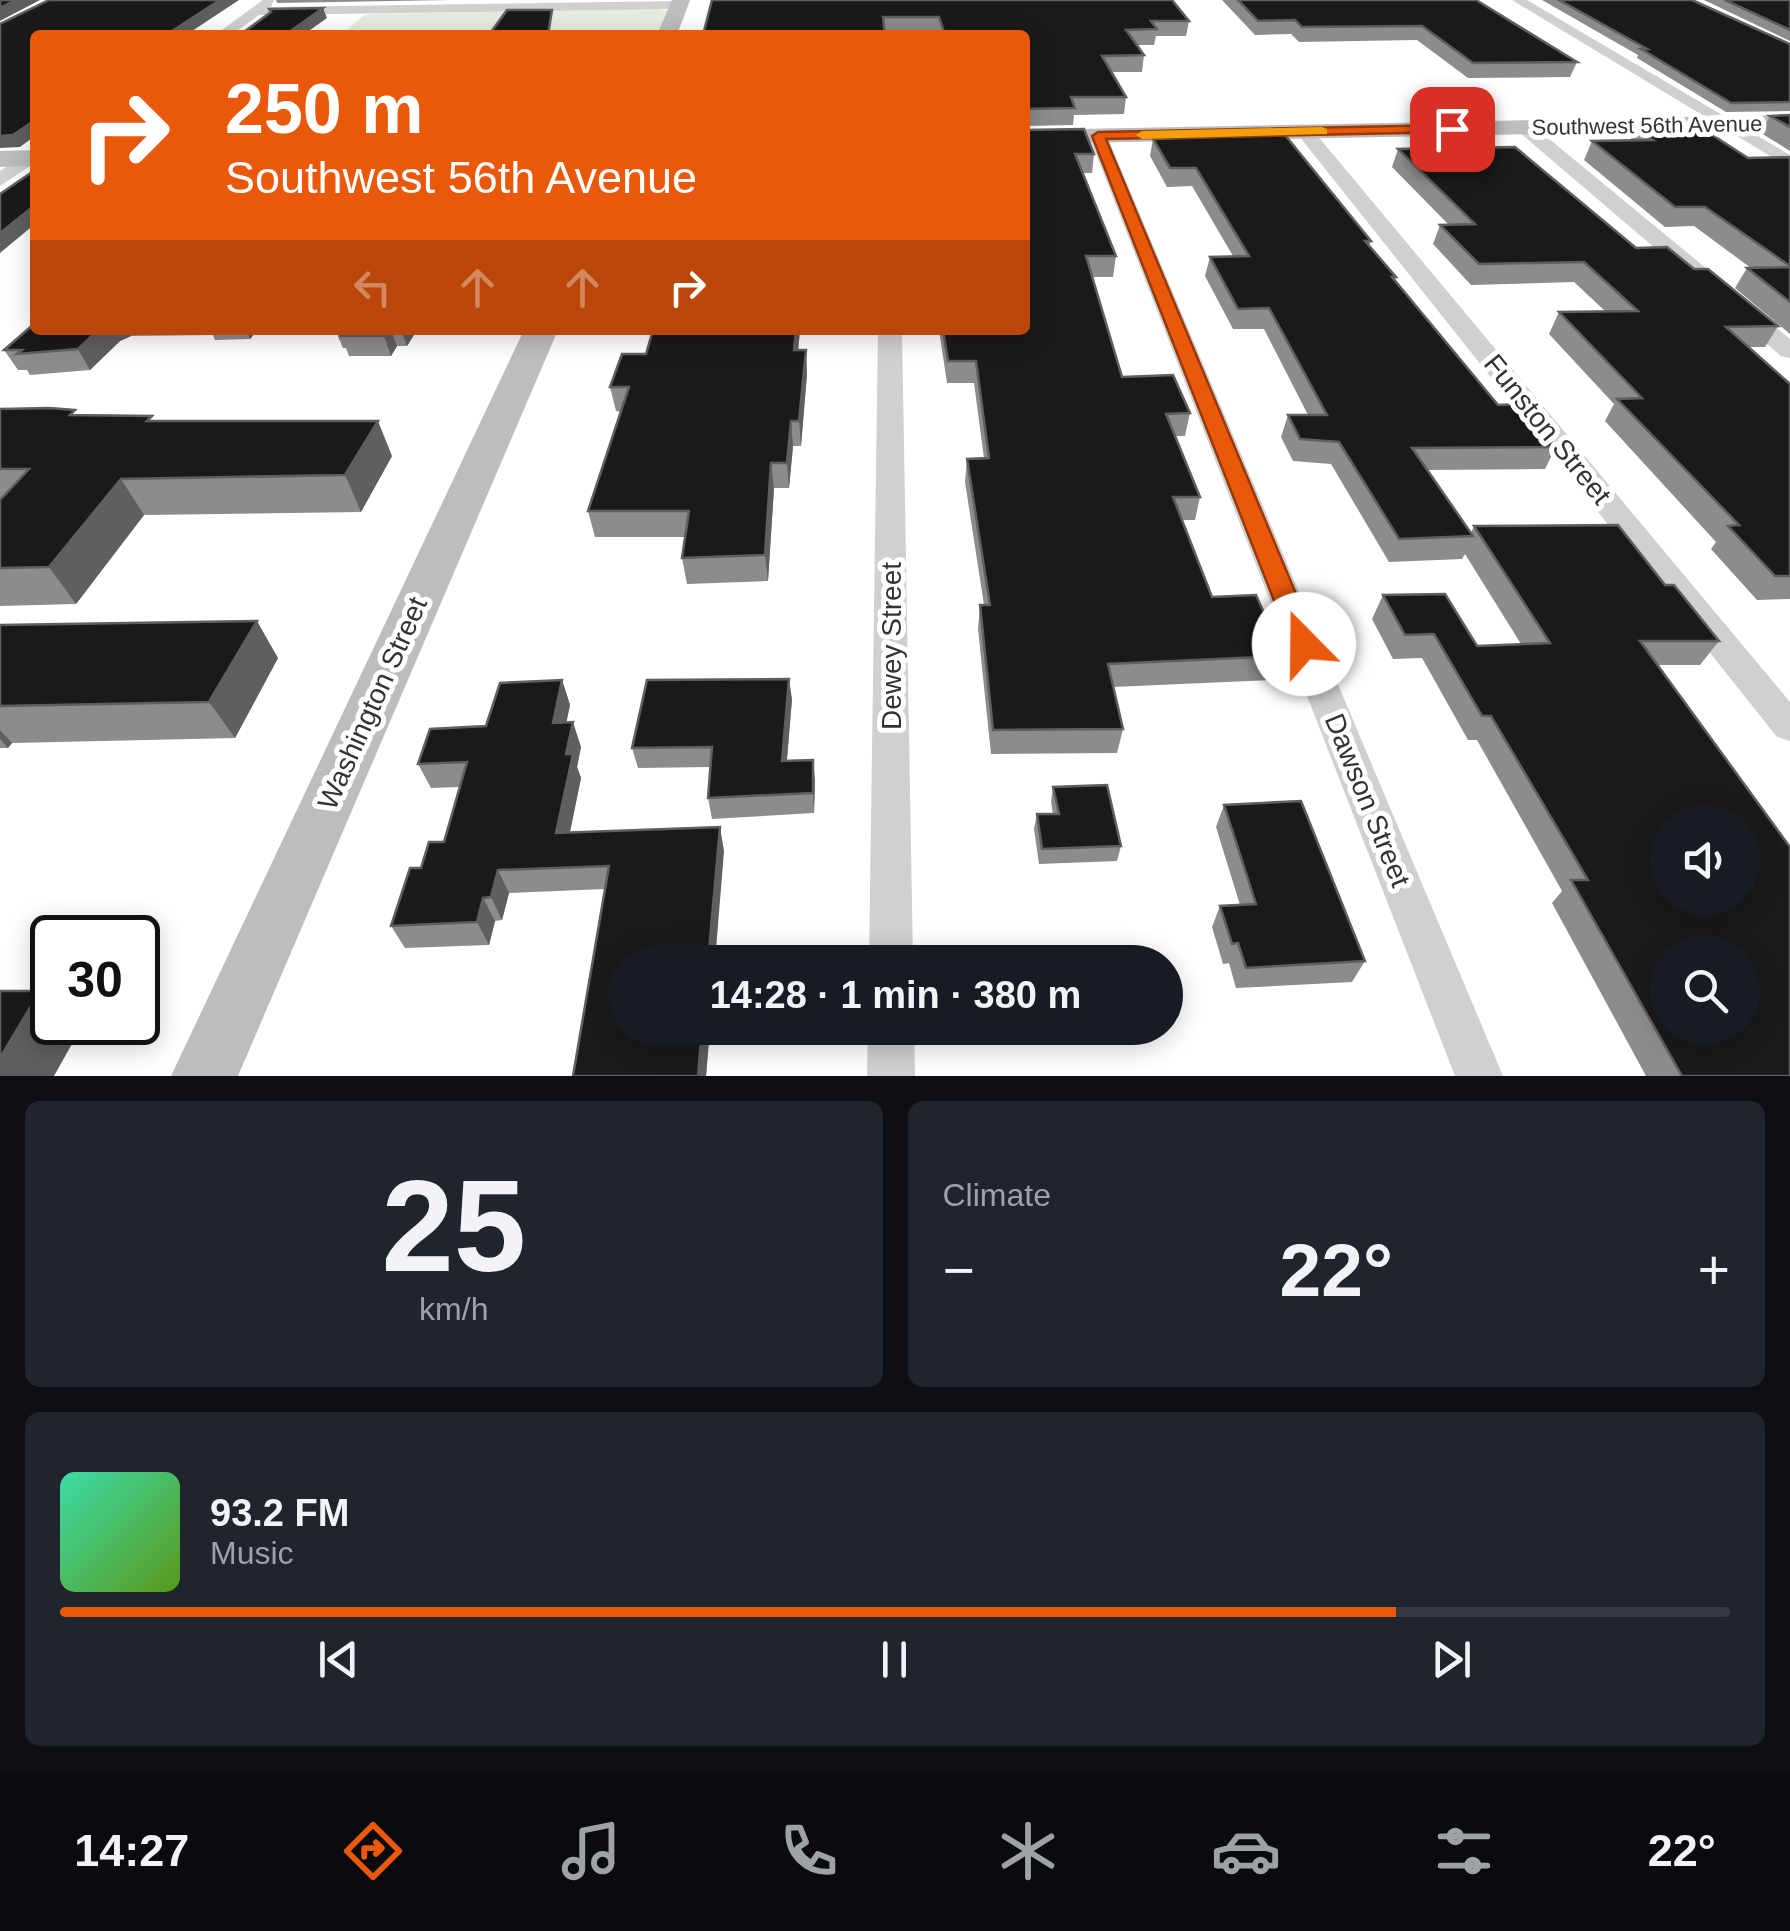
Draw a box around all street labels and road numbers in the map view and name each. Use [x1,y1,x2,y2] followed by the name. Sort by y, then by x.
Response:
[1531,111,1763,140] street label: Southwest 56th Avenue
[1478,348,1618,511] street label: Funston Street
[876,562,907,730] street label: Dewey Street
[312,592,433,814] street label: Washington Street
[1319,709,1416,891] street label: Dawson Street

